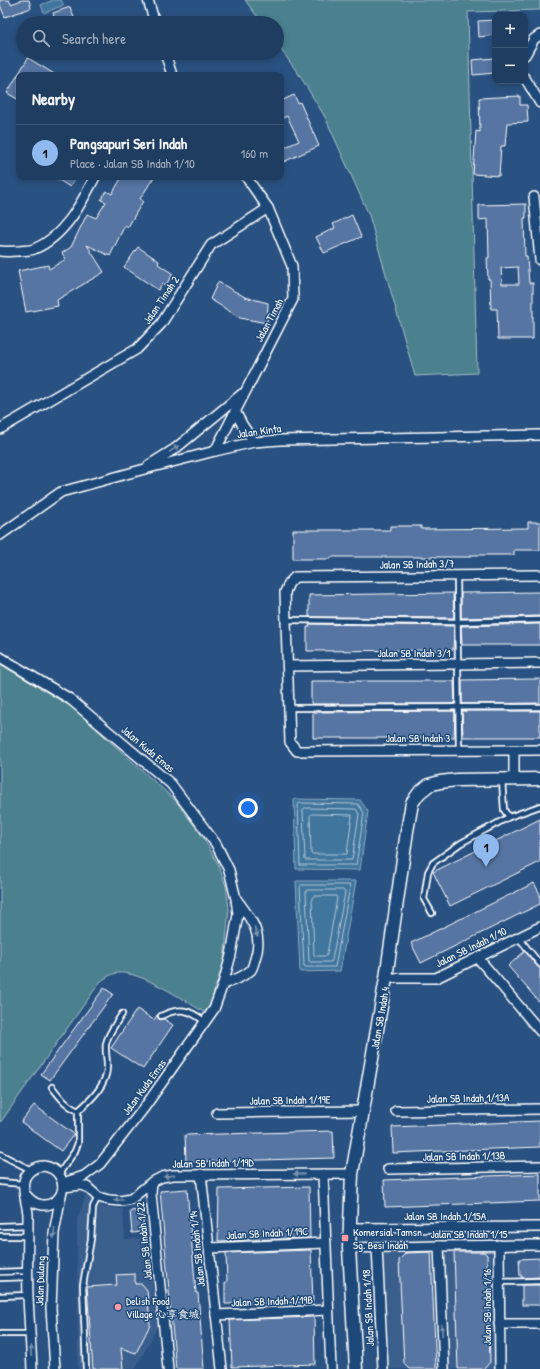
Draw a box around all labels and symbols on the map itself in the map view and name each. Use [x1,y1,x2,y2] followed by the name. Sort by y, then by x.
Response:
[140,273,182,327] street label: Jalan Timah 2
[252,296,286,344] street label: Jalan Timah
[236,421,283,441] street label: Jalan Kinta
[169,445,180,453] one-way arrow
[380,556,454,572] street label: Jalan SB Indah 3/7
[377,646,451,660] street label: Jalan SB Indah 3/1
[118,723,178,775] street label: Jalan Kuda Emas
[386,731,450,745] street label: Jalan SB Indah 3
[238,798,258,818] your location
[473,834,499,867] pin: 1
[433,924,509,970] street label: Jalan SB Indah 1/10
[253,926,259,938] one-way arrow
[368,985,392,1051] street label: Jalan SB Indah 4
[119,1056,169,1118] street label: Jalan Kuda Emas
[427,1090,510,1106] street label: Jalan SB Indah 1/13A
[249,1092,331,1108] street label: Jalan SB Indah 1/19E
[423,1148,506,1164] street label: Jalan SB Indah 1/13B
[172,1155,255,1171] street label: Jalan SB Indah 1/19D
[292,1171,305,1177] one-way arrow
[163,1173,175,1179] one-way arrow
[112,1197,125,1203] one-way arrow
[133,1201,155,1281] street label: Jalan SB Indah 1/22
[404,1209,487,1223] street label: Jalan SB Indah 1/15A
[186,1210,208,1288] street label: Jalan SB Indah 1/14
[226,1224,308,1242] street label: Jalan SB Indah 1/19C
[353,1225,422,1252] place label: Komersial Tamsn Sg. Besi Indah
[51,1227,58,1239] one-way arrow
[431,1227,508,1241] street label: Jalan SB Indah 1/15
[340,1233,350,1243] marker: Komersial Tamsn Sg. Besi Indah
[32,1256,48,1306] street label: Jalan Dulang
[480,1268,494,1345] street label: Jalan SB Indah 1/16
[359,1269,377,1347] street label: Jalan SB Indah 1/18
[231,1293,314,1309] street label: Jalan SB Indah 1/19B
[126,1294,200,1321] place label: Delish Food Village 心享食城
[113,1302,123,1312] marker: Delish Food Village 心享食城
[439,1324,446,1336] one-way arrow
[28,1345,35,1357] one-way arrow

